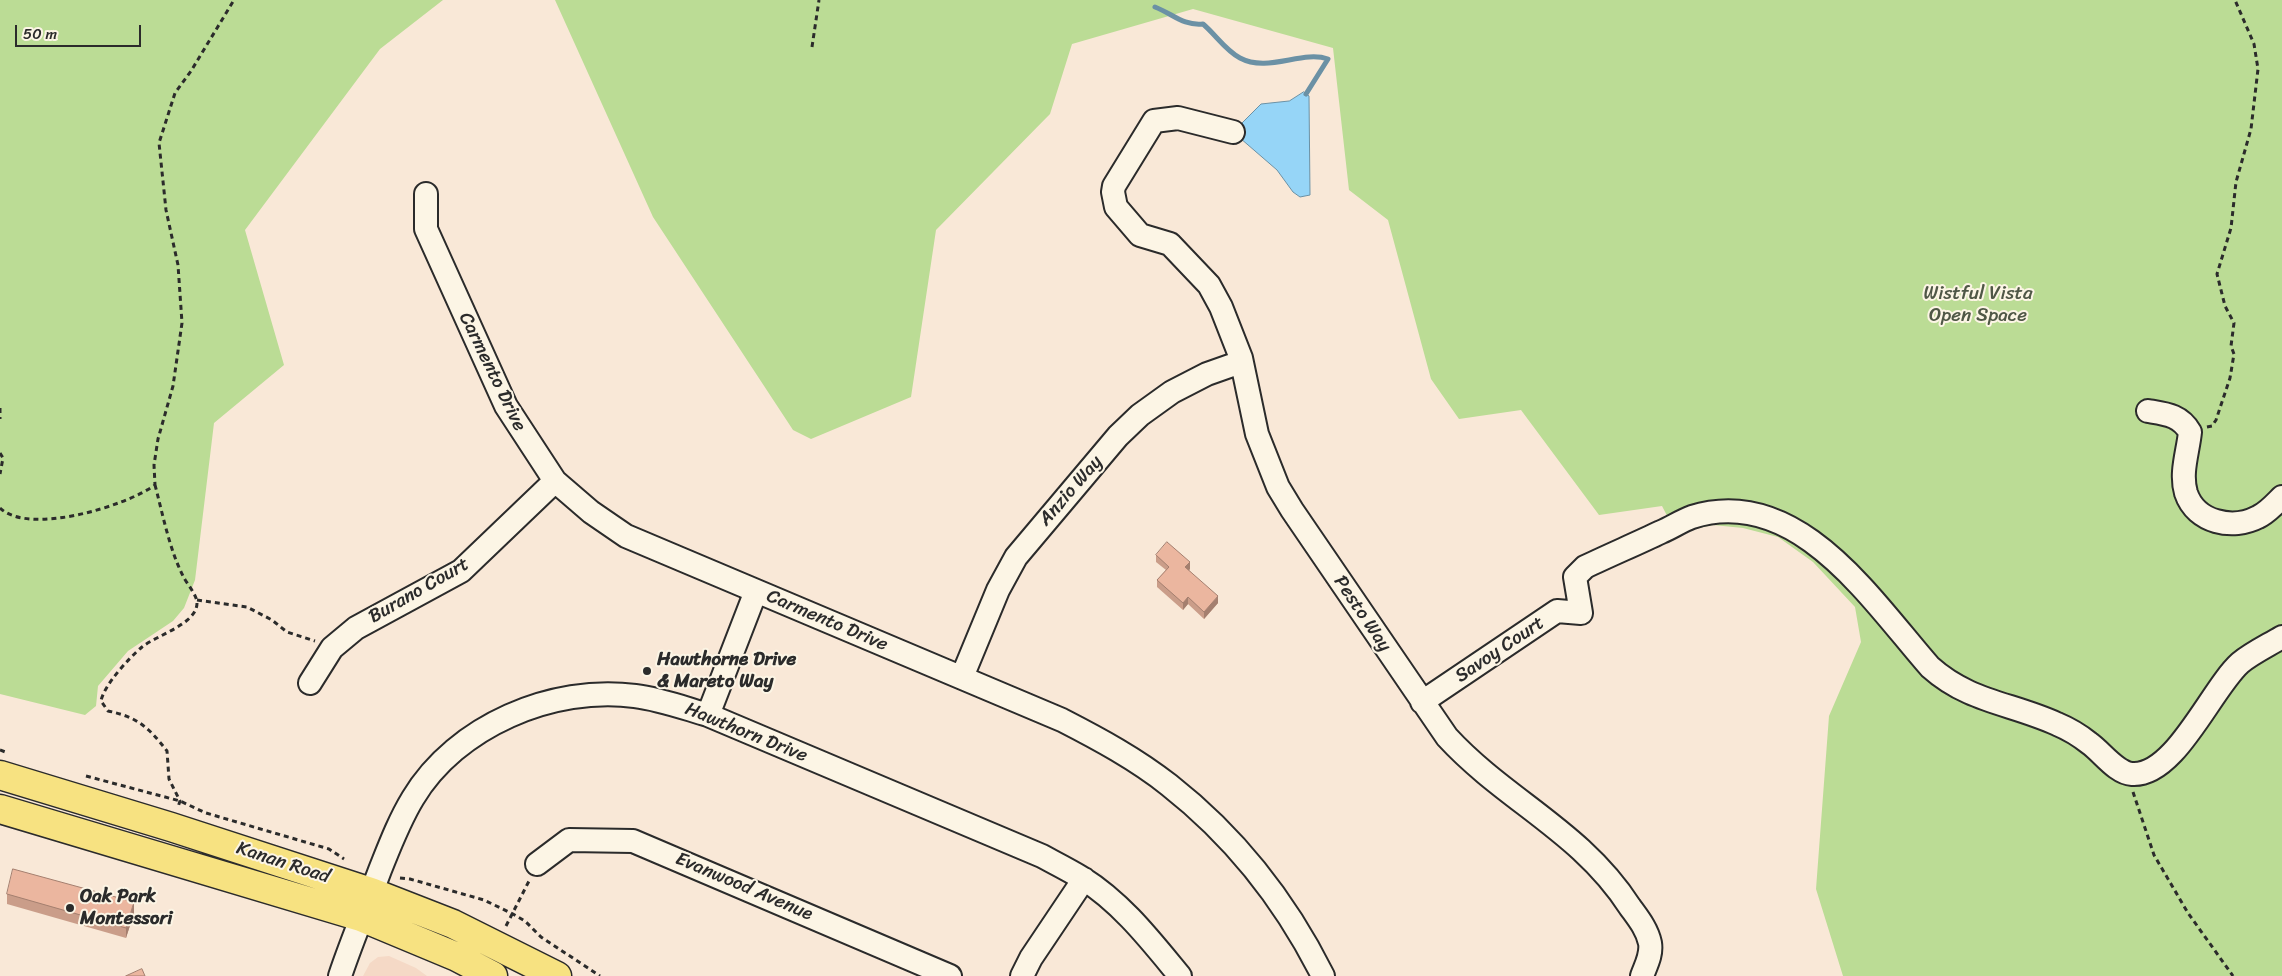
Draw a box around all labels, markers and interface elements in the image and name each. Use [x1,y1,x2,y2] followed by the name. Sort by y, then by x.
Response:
[18,15,144,47] scale bar
[23,21,57,47] text: 50 m
[1924,283,2032,327] park label: Wistful Vista Open Space
[453,309,531,435] street label: Carmento Drive
[1034,451,1108,531] street label: Anzio Way
[365,553,473,629] street label: Burano Court
[1328,572,1396,656] street label: Pesto Way
[763,585,891,657] street label: Carmento Drive
[1451,612,1549,688] street label: Savoy Court
[657,649,796,693] place label: Hawthorne Drive & Mareto Way
[641,665,653,677] marker: Hawthorne Drive & Mareto Way
[681,698,811,768] street label: Hawthorn Drive
[233,837,333,889] street label: Kanan Road
[672,848,816,926] street label: Evanwood Avenue
[80,886,172,930] place label: Oak Park Montessori
[64,902,76,914] marker: Oak Park Montessori

